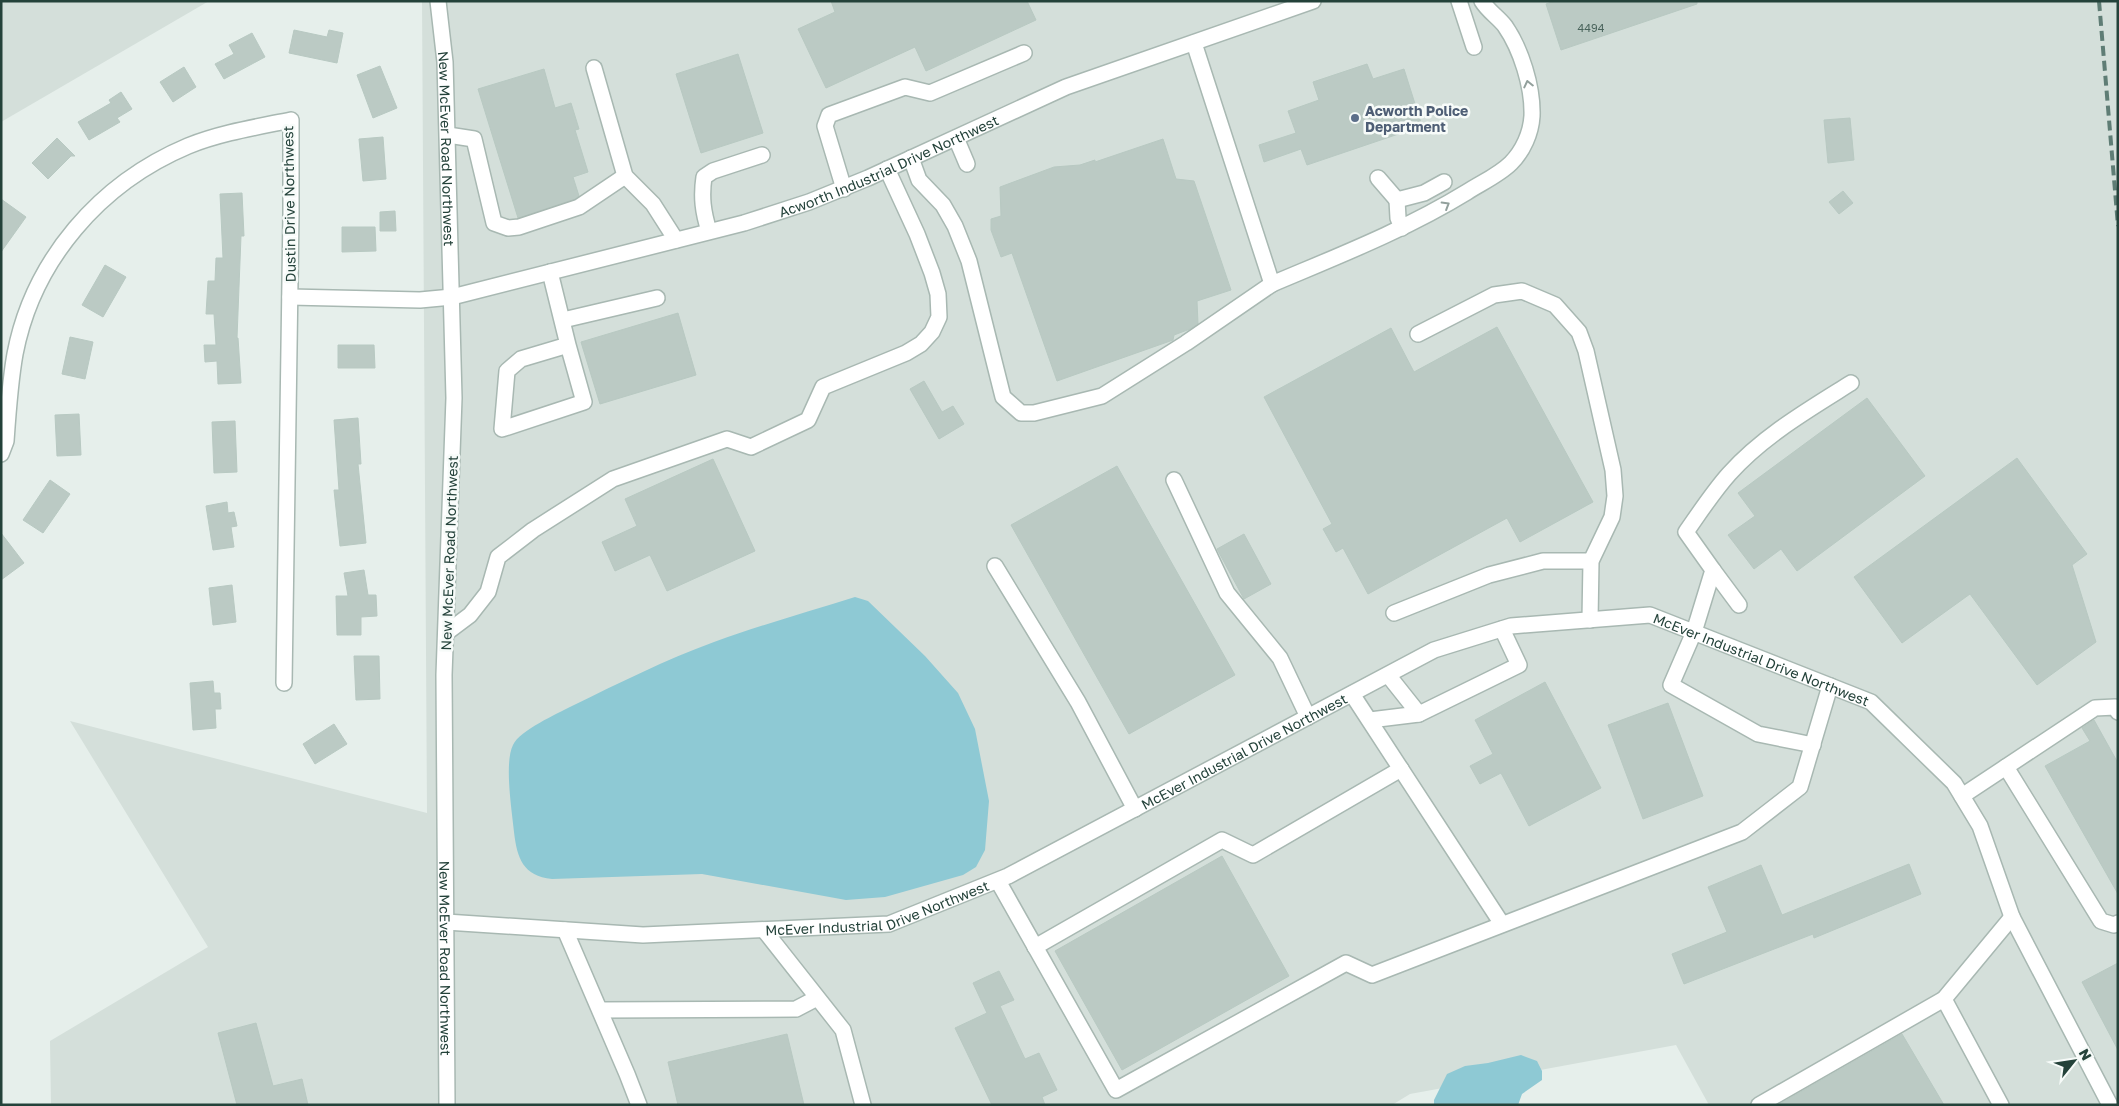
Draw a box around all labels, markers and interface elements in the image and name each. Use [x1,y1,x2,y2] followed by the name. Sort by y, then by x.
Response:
[1578,21,1605,34] house number: 4494
[435,50,458,246] street label: New McEver Road Northwest
[1523,80,1534,89] one-way arrow
[1365,102,1468,135] place label: Acworth Police Department
[776,111,1001,220] street label: Acworth Industrial Drive Northwest
[1349,112,1361,124] marker: Acworth Police Department
[279,126,299,282] street label: Dustin Drive Northwest
[1440,201,1449,211] one-way arrow
[437,455,461,651] street label: New McEver Road Northwest
[1651,609,1872,709] street label: McEver Industrial Drive Northwest
[1138,689,1350,812] street label: McEver Industrial Drive Northwest
[437,861,455,1056] street label: New McEver Road Northwest
[765,876,991,938] street label: McEver Industrial Drive Northwest
[2049,1036,2099,1086] north arrow
[2076,1045,2096,1063] text: N

